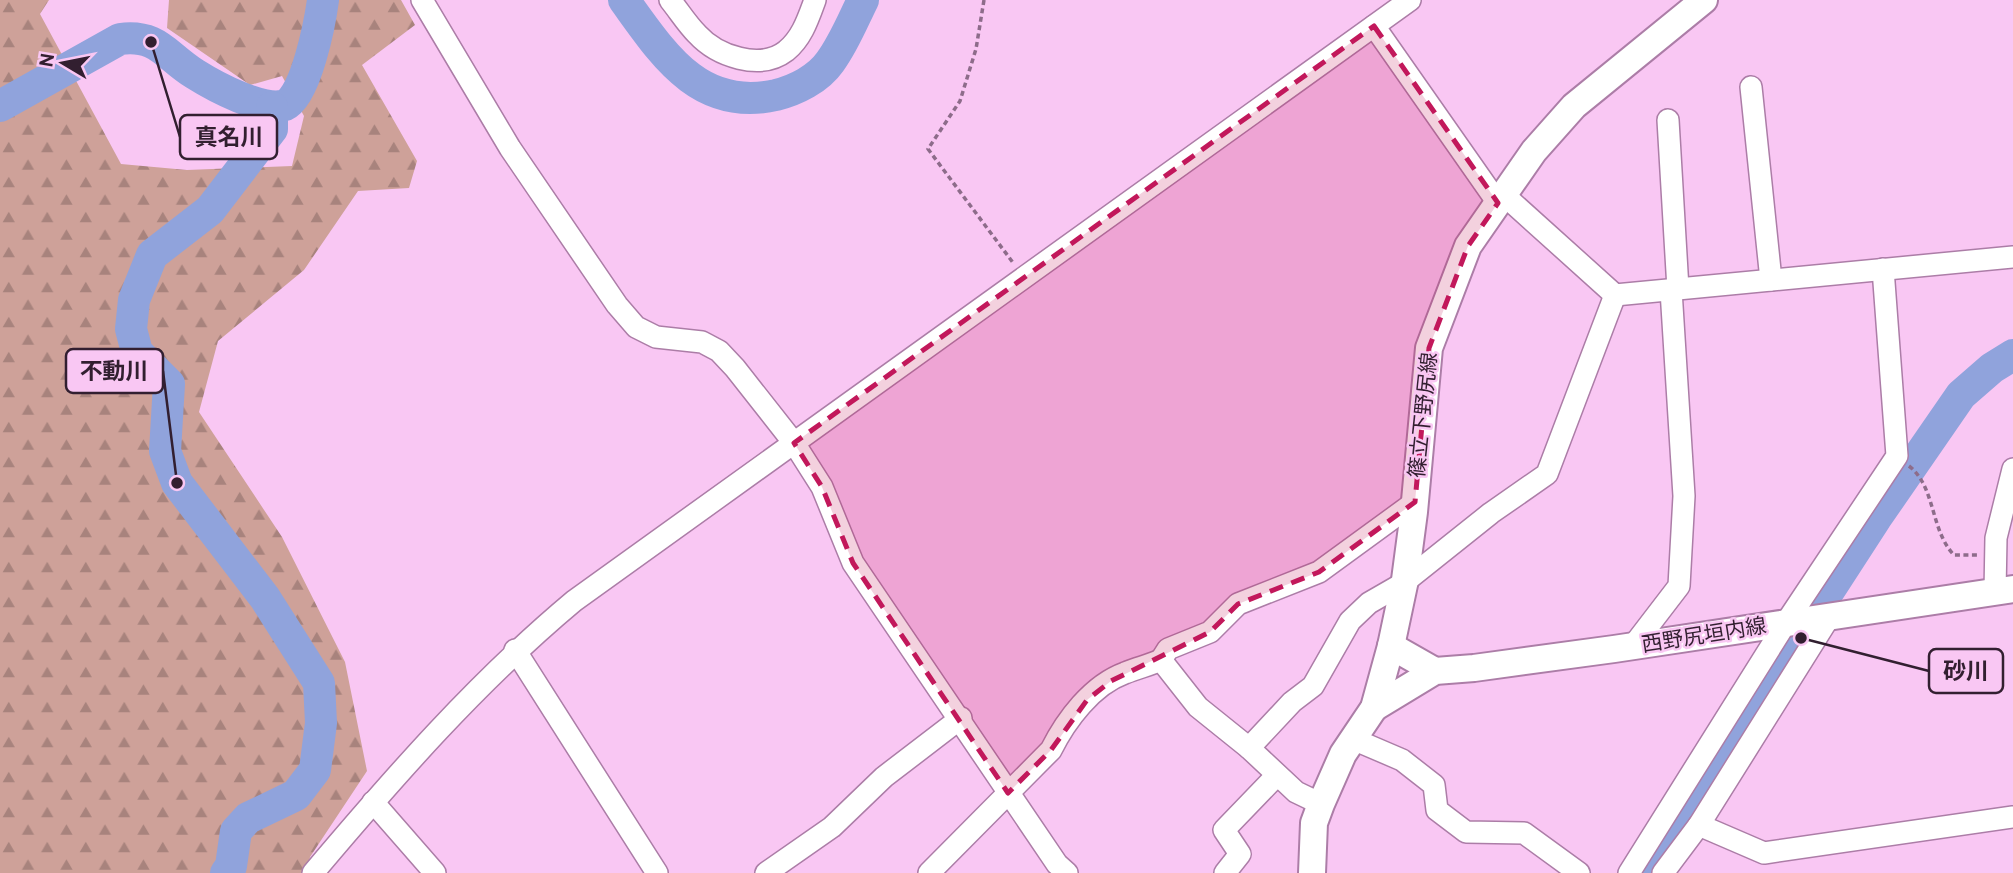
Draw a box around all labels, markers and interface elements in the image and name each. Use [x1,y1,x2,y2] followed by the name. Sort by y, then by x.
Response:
[28,28,98,98] north arrow
[35,52,61,69] text: N
[180,115,277,159] callout: 真名川
[195,125,264,154] text: 真名川
[66,349,163,393] callout: 不動川
[1404,351,1445,479] street label: 篠立下野尻線
[80,359,149,388] text: 不動川
[1640,613,1769,660] street label: 西野尻垣内線
[1929,649,2003,693] callout: 砂川
[1943,659,1989,688] text: 砂川

